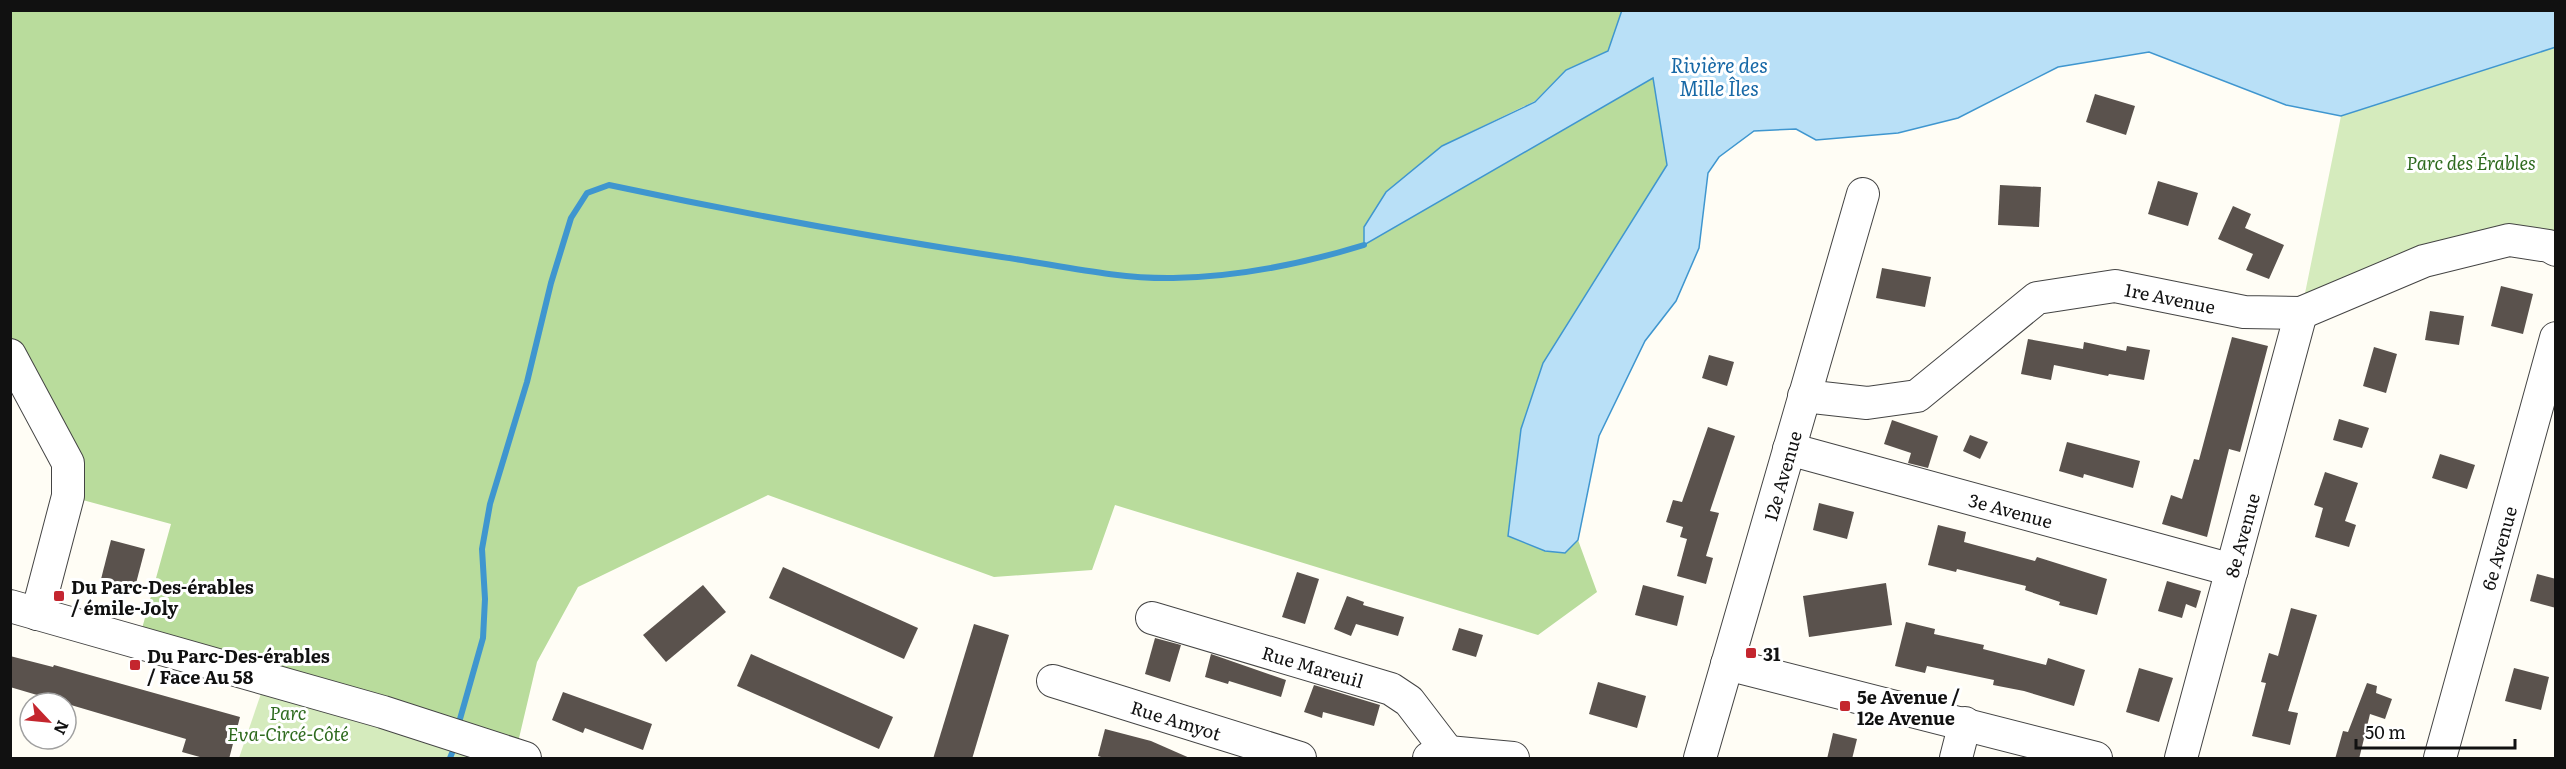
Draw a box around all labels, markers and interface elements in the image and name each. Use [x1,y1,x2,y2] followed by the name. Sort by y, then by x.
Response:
[1670,49,1768,102] water label: Rivière des Mille Îles
[2406,149,2536,176] park label: Parc des Érables
[2122,275,2218,319] street label: 1re Avenue
[1756,427,1807,524] street label: 12e Avenue
[1966,485,2056,534] street label: 3e Avenue
[2217,490,2265,580] street label: 8e Avenue
[2474,503,2522,593] street label: 6e Avenue
[71,573,254,621] place label: Du Parc-Des-érables / émile-Joly
[52,589,66,603] marker: Du Parc-Des-érables / émile-Joly
[1259,638,1367,694] street label: Rue Mareuil
[1763,640,1781,667] place label: 31
[147,642,330,690] place label: Du Parc-Des-érables / Face Au 58
[1744,646,1758,660] marker: 31
[128,658,142,672] marker: Du Parc-Des-érables / Face Au 58
[1857,683,1960,731] place label: 5e Avenue / 12e Avenue
[18,691,78,751] north arrow
[1128,693,1225,746] street label: Rue Amyot
[227,699,349,747] park label: Parc Eva-Circé-Côté
[1838,699,1852,713] marker: 5e Avenue / 12e Avenue
[2356,712,2515,750] scale bar
[49,717,76,739] text: N
[2365,718,2406,745] text: 50 m

